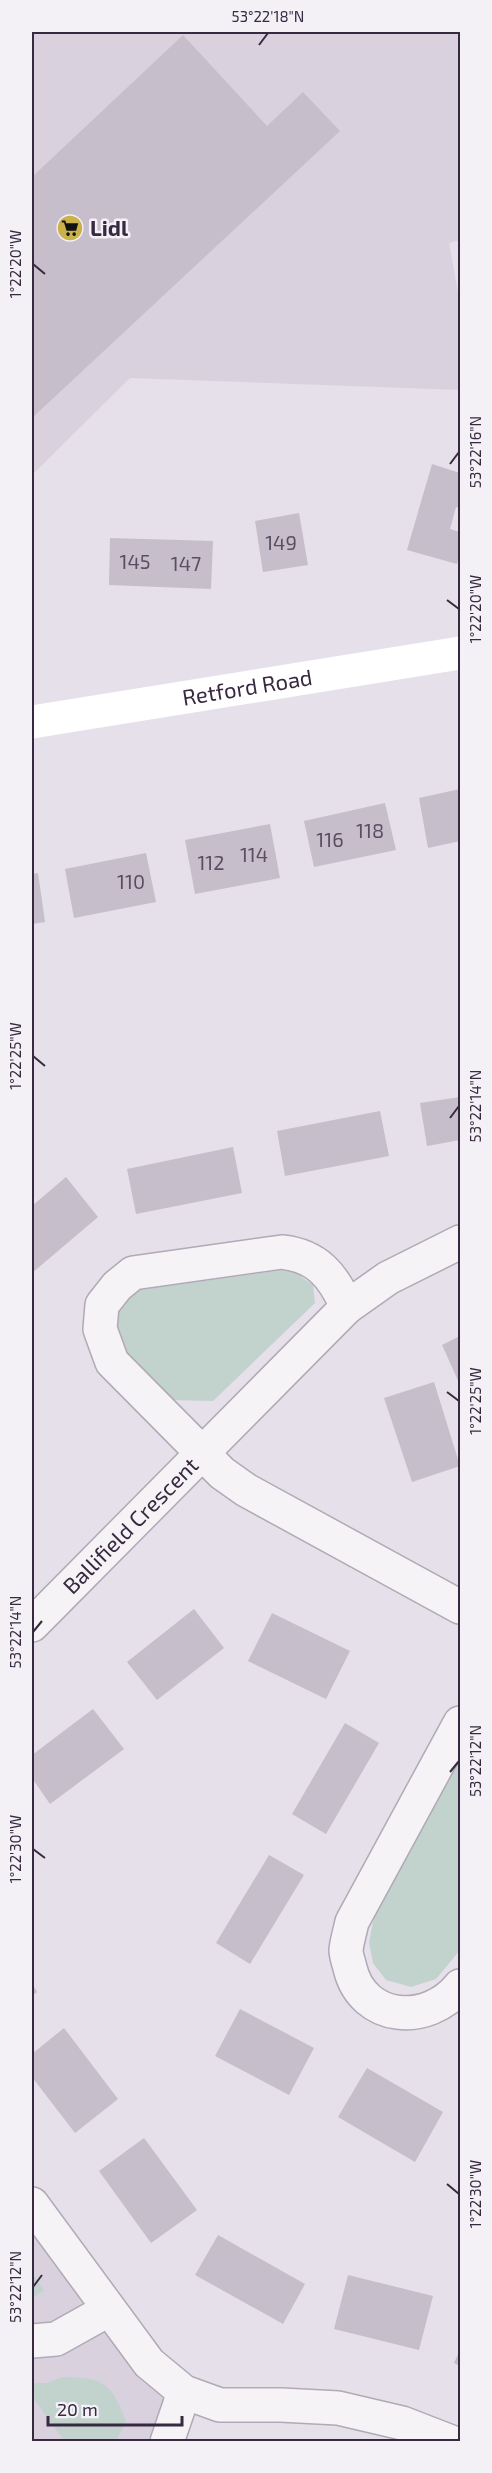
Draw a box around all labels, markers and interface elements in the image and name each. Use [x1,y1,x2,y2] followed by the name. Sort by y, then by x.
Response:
[232,7,304,25] text: 53°22'18"N
[55,213,85,243] supermarket icon: Lidl
[90,214,129,240] place label: Lidl
[6,230,24,298] text: 1°22'20"W
[466,416,484,488] text: 53°22'16"N
[265,530,297,554] house number: 149
[120,549,150,573] house number: 145
[171,551,201,575] house number: 147
[466,575,484,643] text: 1°22'20"W
[180,663,314,710] street label: Retford Road
[356,818,384,842] house number: 118
[316,827,344,851] house number: 116
[240,842,268,866] house number: 114
[197,850,225,874] house number: 112
[117,869,145,893] house number: 110
[6,1022,24,1090] text: 1°22'25"W
[466,1070,484,1142] text: 53°22'14"N
[466,1367,484,1435] text: 1°22'25"W
[57,1451,203,1598] street label: Ballifield Crescent
[6,1596,24,1668] text: 53°22'14"N
[466,1725,484,1797] text: 53°22'12"N
[6,1815,24,1883] text: 1°22'30"W
[466,2160,484,2228] text: 1°22'30"W
[6,2251,24,2323] text: 53°22'12"N
[48,2389,182,2427] scale bar
[57,2398,98,2420] text: 20 m

